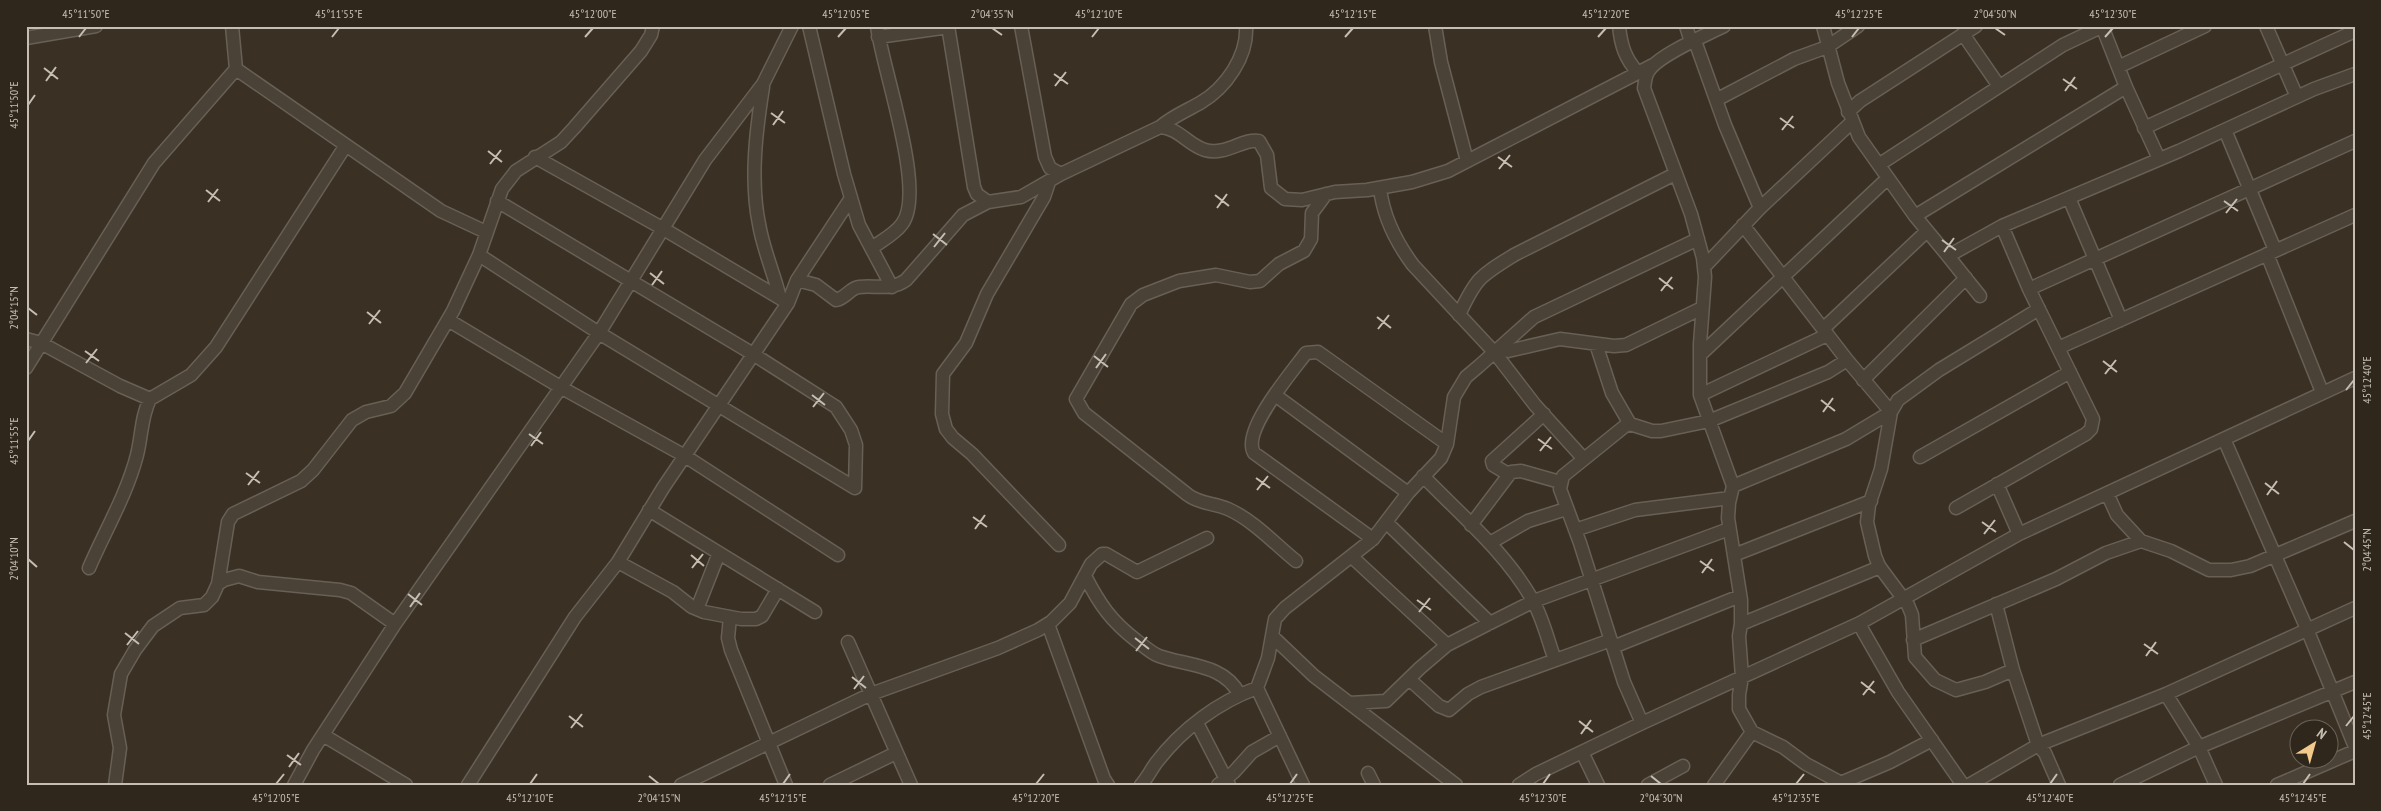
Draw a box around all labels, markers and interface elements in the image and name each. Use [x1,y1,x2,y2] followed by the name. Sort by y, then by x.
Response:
[62,6,110,21] text: 45°11'50"E
[315,6,363,21] text: 45°11'55"E
[569,6,617,21] text: 45°12'00"E
[822,6,870,21] text: 45°12'05"E
[970,6,1014,21] text: 2°04'35"N
[1075,6,1123,21] text: 45°12'10"E
[1329,6,1377,21] text: 45°12'15"E
[1582,6,1630,21] text: 45°12'20"E
[1835,6,1883,21] text: 45°12'25"E
[1973,6,2017,21] text: 2°04'50"N
[2089,6,2137,21] text: 45°12'30"E
[6,81,21,129] text: 45°11'50"E
[6,286,21,330] text: 2°04'15"N
[2359,356,2374,404] text: 45°12'40"E
[6,417,21,465] text: 45°11'55"E
[2359,528,2374,572] text: 2°04'45"N
[6,537,21,581] text: 2°04'10"N
[2359,692,2374,740] text: 45°12'45"E
[2288,718,2338,768] north arrow
[2313,724,2330,743] text: N
[252,790,300,805] text: 45°12'05"E
[506,790,554,805] text: 45°12'10"E
[637,790,681,805] text: 2°04'15"N
[759,790,807,805] text: 45°12'15"E
[1012,790,1060,805] text: 45°12'20"E
[1266,790,1314,805] text: 45°12'25"E
[1519,790,1567,805] text: 45°12'30"E
[1639,790,1683,805] text: 2°04'30"N
[1772,790,1820,805] text: 45°12'35"E
[2026,790,2074,805] text: 45°12'40"E
[2279,790,2327,805] text: 45°12'45"E

